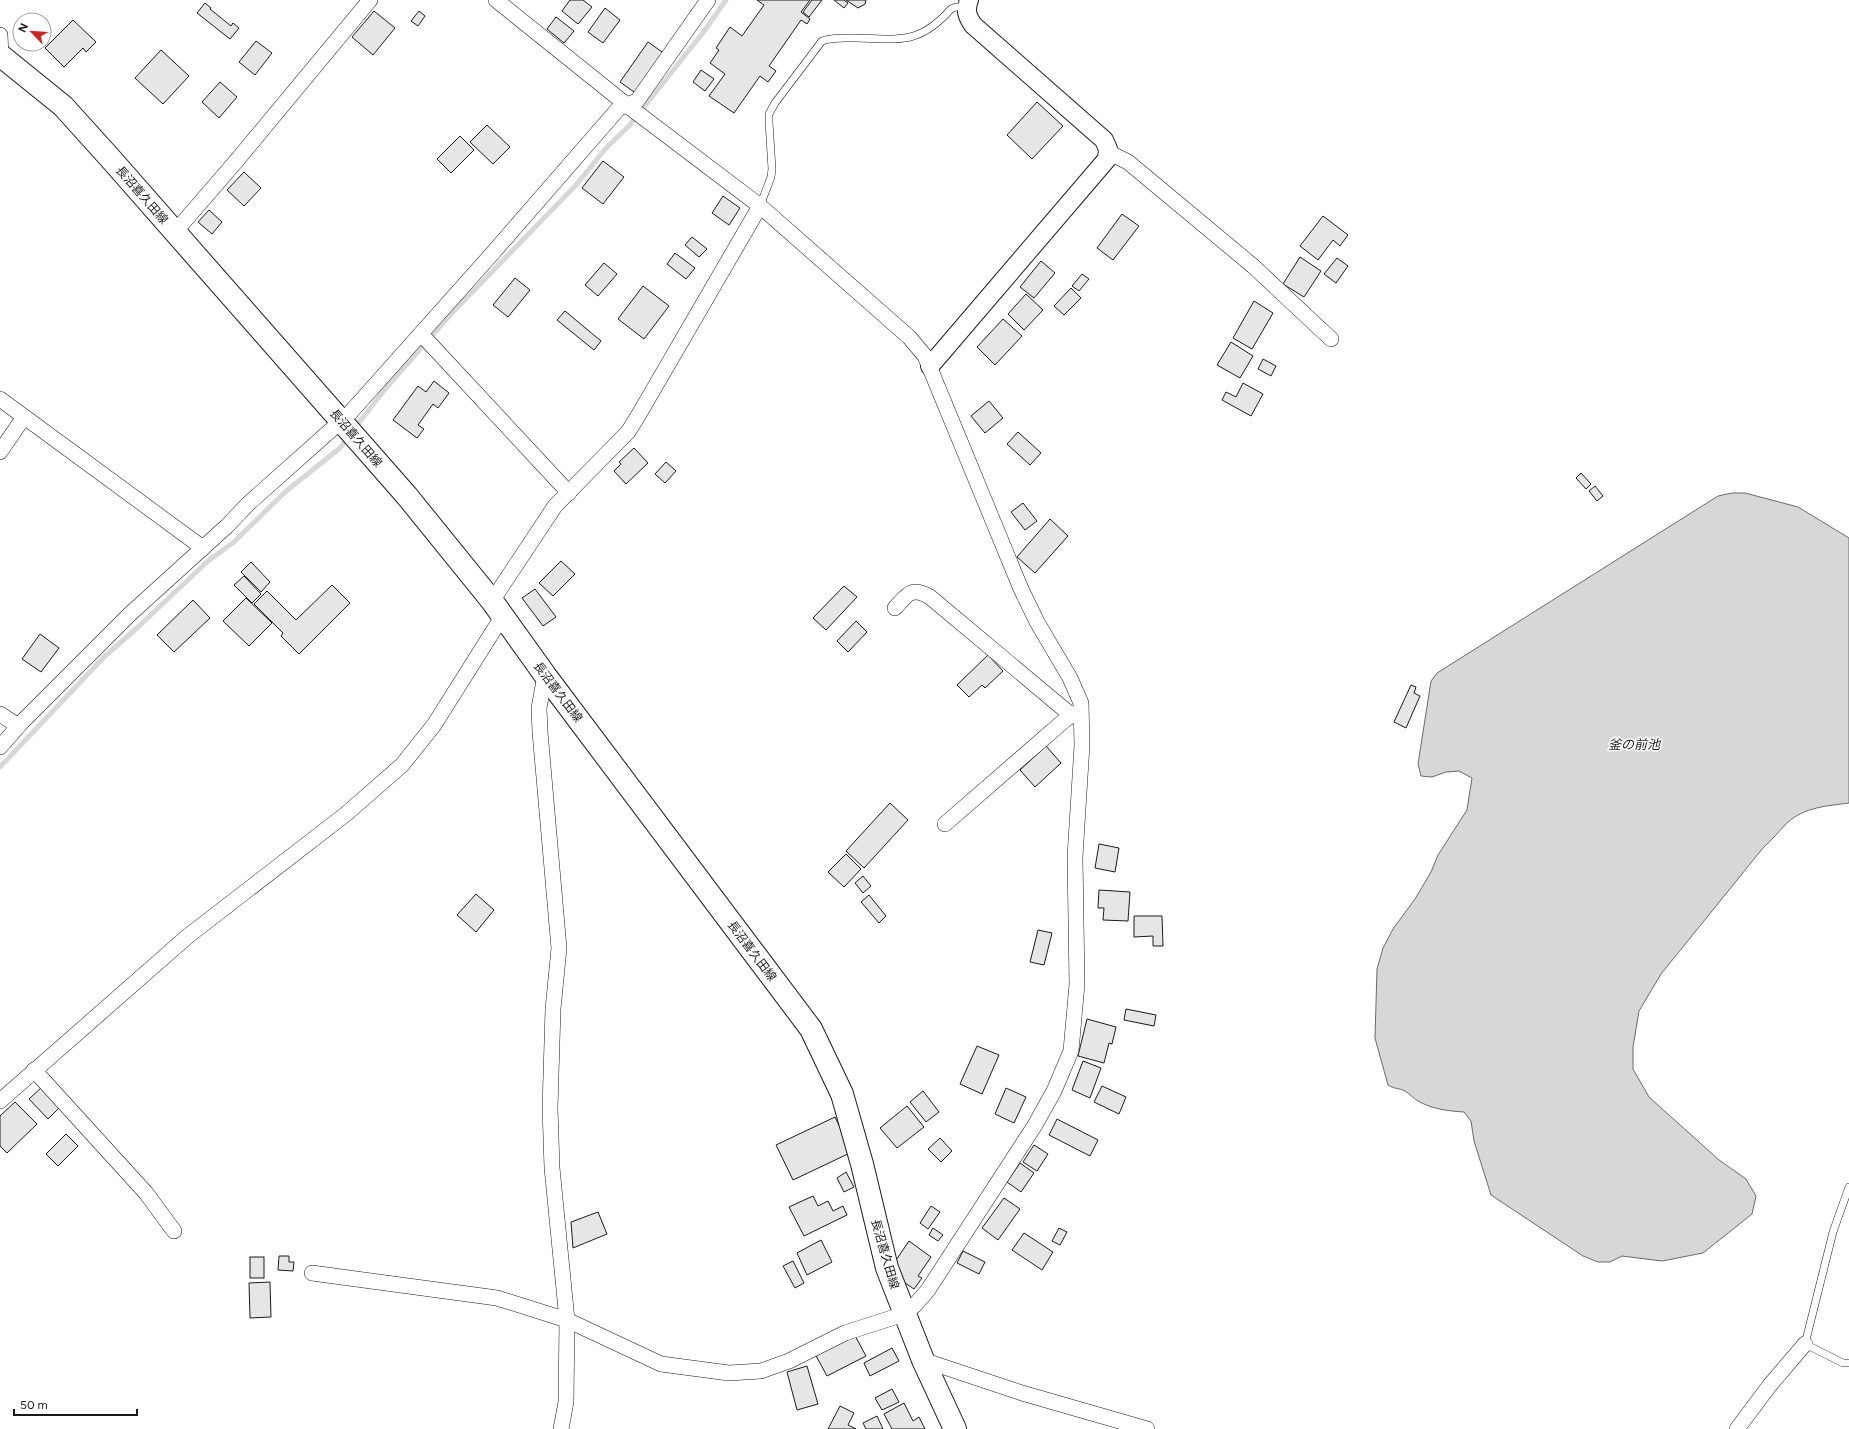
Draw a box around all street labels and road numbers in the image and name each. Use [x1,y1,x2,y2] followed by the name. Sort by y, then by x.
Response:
[113,163,171,227] street label: 長沼喜久田線
[327,406,385,470] street label: 長沼喜久田線
[531,659,585,725] street label: 長沼喜久田線
[725,918,779,984] street label: 長沼喜久田線
[868,1217,902,1291] street label: 長沼喜久田線

